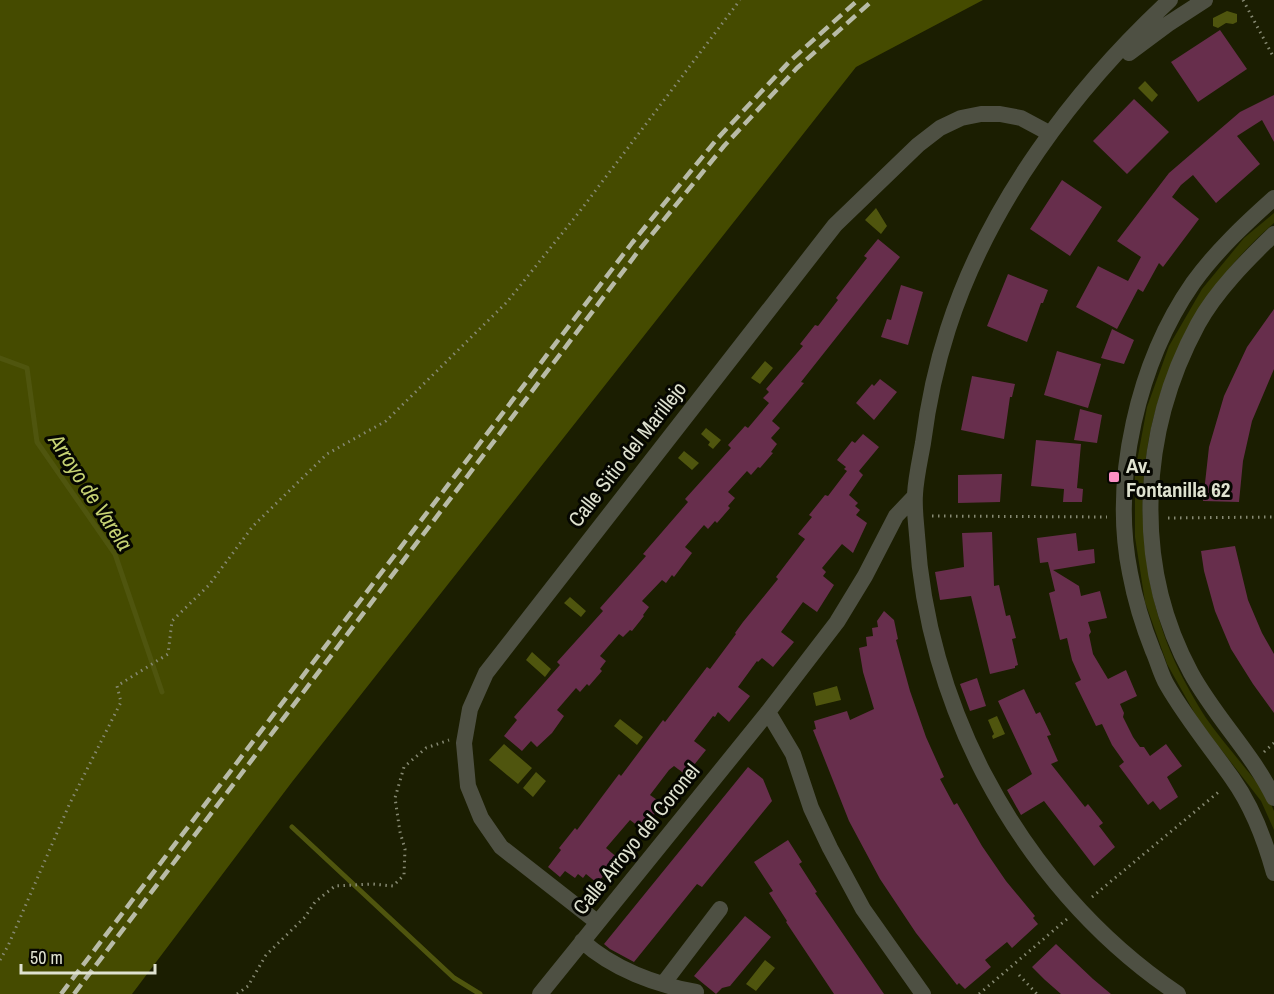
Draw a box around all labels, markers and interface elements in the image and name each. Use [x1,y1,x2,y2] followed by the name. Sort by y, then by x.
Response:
[561,375,693,533] street label: Calle Sitio del Marillejo
[41,427,140,556] water label: Arroyo de Varela
[1126,451,1230,504] place label: Av. Fontanilla 62
[1107,470,1121,484] marker: Av. Fontanilla 62
[566,757,706,921] street label: Calle Arroyo del Coronel
[21,937,154,975] scale bar
[30,945,63,970] text: 50 m

